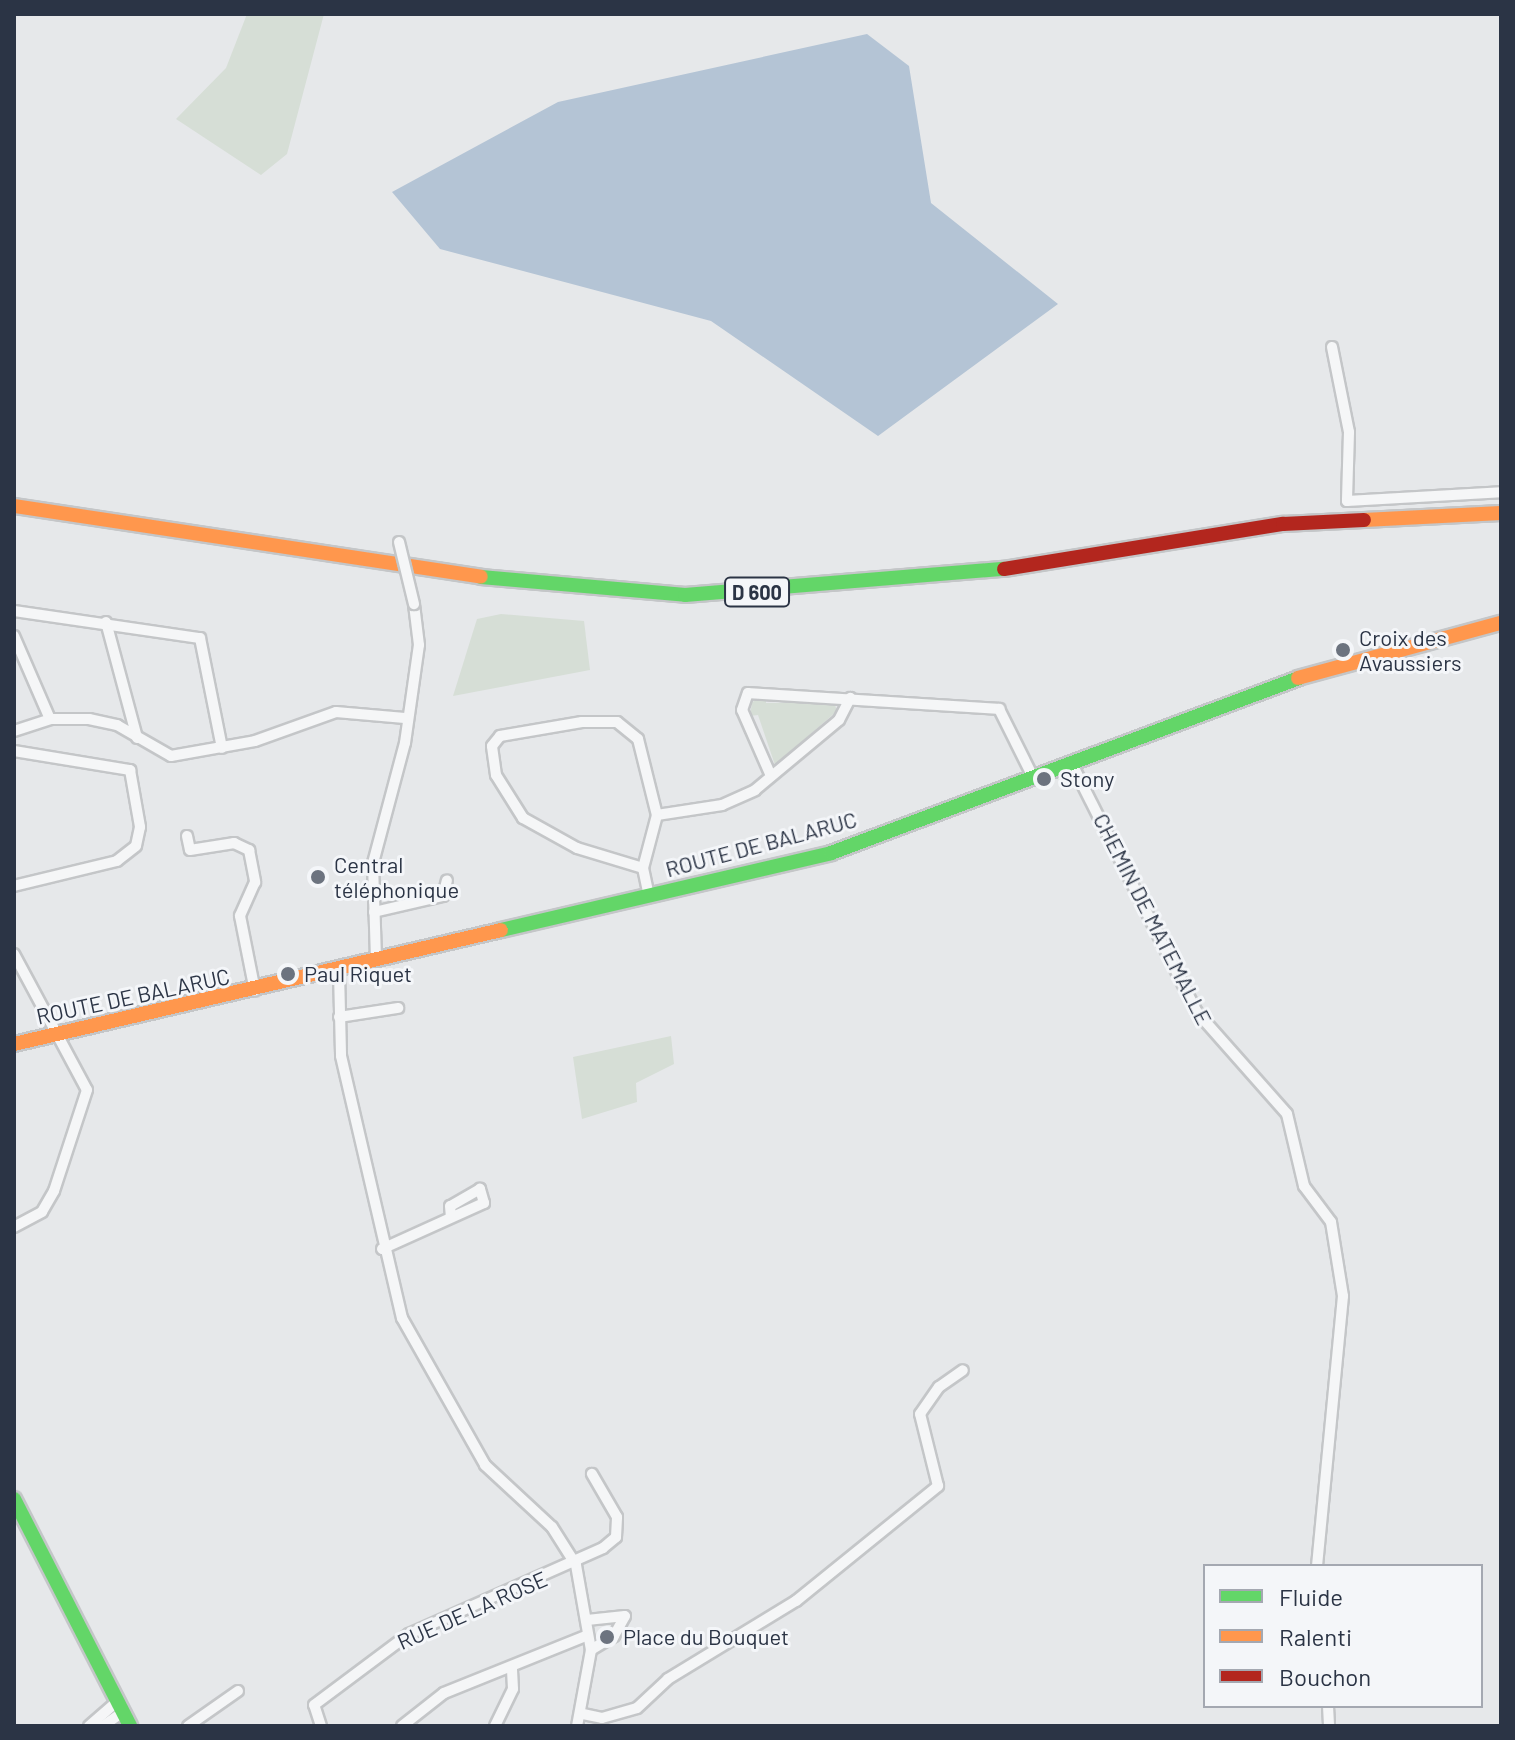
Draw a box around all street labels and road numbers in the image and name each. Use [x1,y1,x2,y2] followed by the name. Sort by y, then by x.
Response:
[723,576,791,608] road number: D 600
[662,806,860,882] street label: ROUTE DE BALARUC
[1088,809,1218,1029] street label: CHEMIN DE MATEMALLE
[34,963,232,1029] street label: ROUTE DE BALARUC
[393,1565,551,1655] street label: RUE DE LA ROSE

